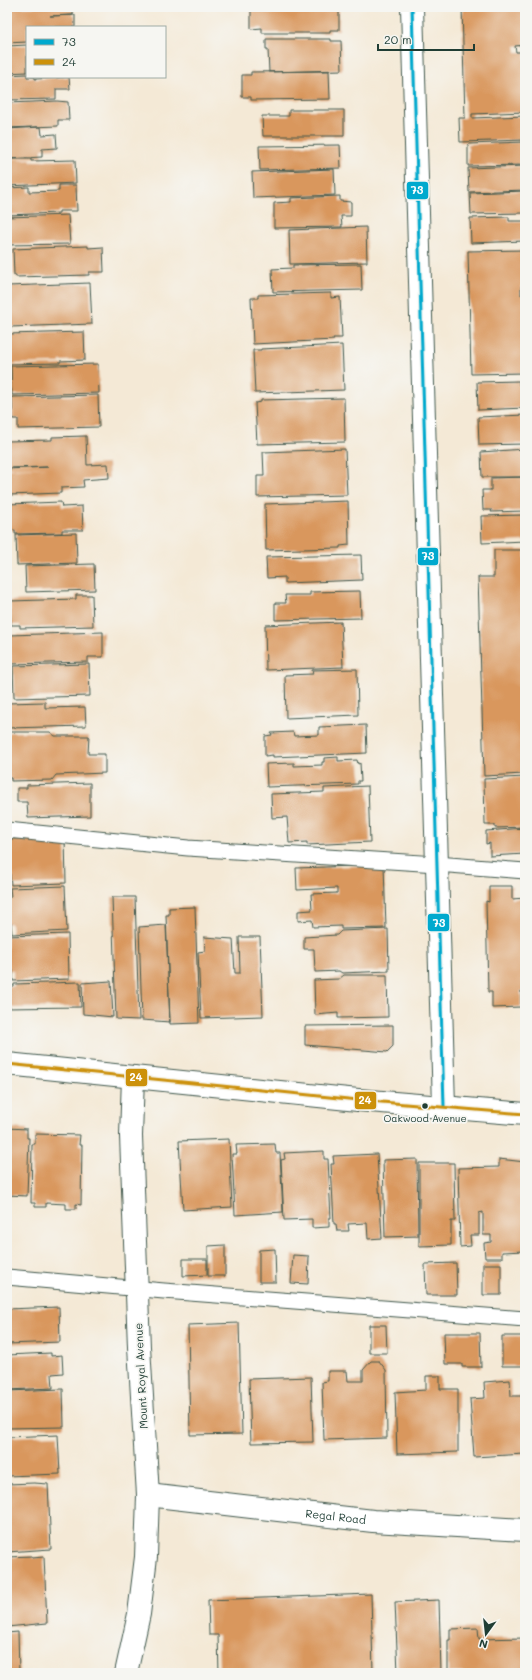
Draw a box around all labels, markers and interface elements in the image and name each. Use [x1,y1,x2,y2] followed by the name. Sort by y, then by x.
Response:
[26,26,166,78] legend
[378,26,474,52] scale bar
[384,31,412,47] text: 20 m
[62,33,76,49] text: 73
[62,53,76,69] text: 24
[406,181,429,200] line badge: 73
[411,182,424,197] text: 73
[417,547,439,566] line badge: 73
[422,548,435,563] text: 73
[427,913,450,932] line badge: 73
[433,915,446,930] text: 73
[125,1068,148,1087] line badge: 24
[129,1069,143,1084] text: 24
[354,1091,377,1110] line badge: 24
[358,1092,372,1107] text: 24
[420,1101,430,1111] marker: Oakwood Avenue
[383,1111,467,1125] place label: Oakwood Avenue
[130,1322,151,1429] street label: Mount Royal Avenue
[305,1505,367,1527] street label: Regal Road
[466,1614,506,1654] north arrow
[477,1636,489,1652] text: N

